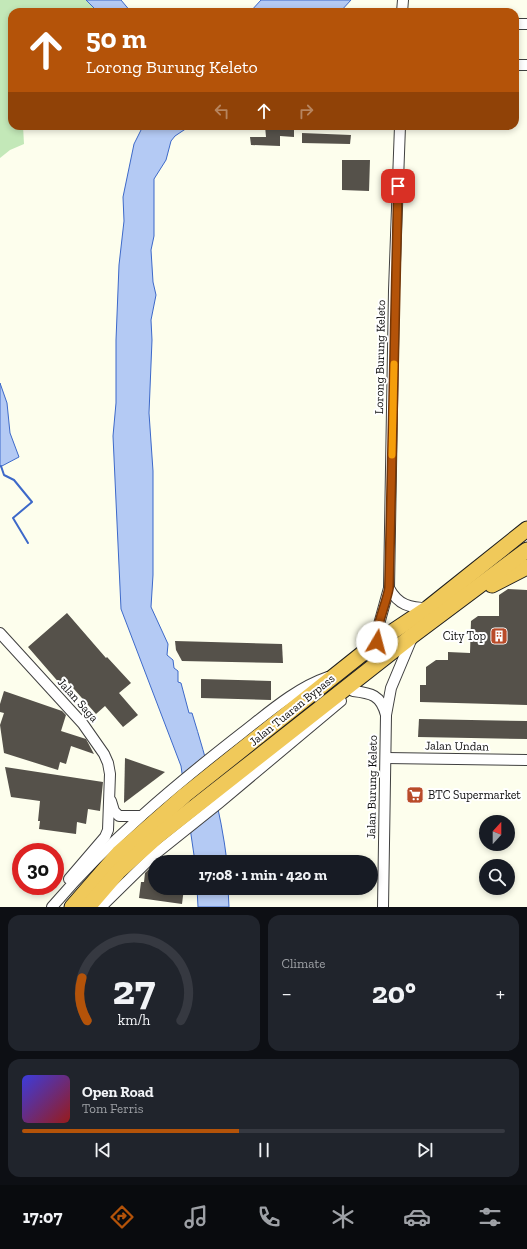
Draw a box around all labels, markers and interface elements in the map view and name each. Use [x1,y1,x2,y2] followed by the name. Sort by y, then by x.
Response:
[86,22,147,55] text: 50 m
[20,24,72,76] icon: ahead
[86,56,258,78] text: Lorong Burung Keleto
[211,100,233,122] icon: left
[253,100,275,122] icon: ahead
[295,100,317,122] icon: right
[381,169,415,203] pin
[387,175,409,197] icon: arrive
[372,300,388,414] street label: Lorong Burung Keleto
[356,621,398,663] position arrow
[489,626,509,646] building icon: City Top
[443,629,486,643] place label: City Top
[246,671,338,749] street label: Jalan Tuaran Bypass
[55,675,101,725] street label: Jalan Saga
[364,735,380,839] street label: Jalan Burung Keleto
[425,738,489,754] street label: Jalan Undan
[405,785,425,805] supermarket icon: BTC Supermarket
[428,788,521,802] place label: BTC Supermarket
[479,815,515,851] north arrow
[479,815,515,895] map controls
[12,843,64,895] speed limit sign: 30
[479,859,515,895] button: search
[199,866,327,884] text: 17:08 · 1 min · 420 m
[282,956,325,971] text: Climate
[112,965,156,1015] text: 27
[372,975,416,1011] text: 20°
[282,980,292,1007] text: −
[496,980,505,1007] text: +
[117,1012,150,1029] text: km/h
[82,1083,154,1101] text: Open Road
[82,1101,143,1116] text: Tom Ferris
[92,1139,114,1161] icon: previous
[253,1139,275,1161] icon: pause
[414,1139,436,1161] icon: next
[108,1203,136,1231] icon: directions
[182,1203,210,1231] icon: music
[255,1203,283,1231] icon: phone
[329,1203,357,1231] icon: climate
[403,1203,431,1231] icon: car
[476,1203,504,1231] icon: filters
[23,1206,62,1228] text: 17:07

